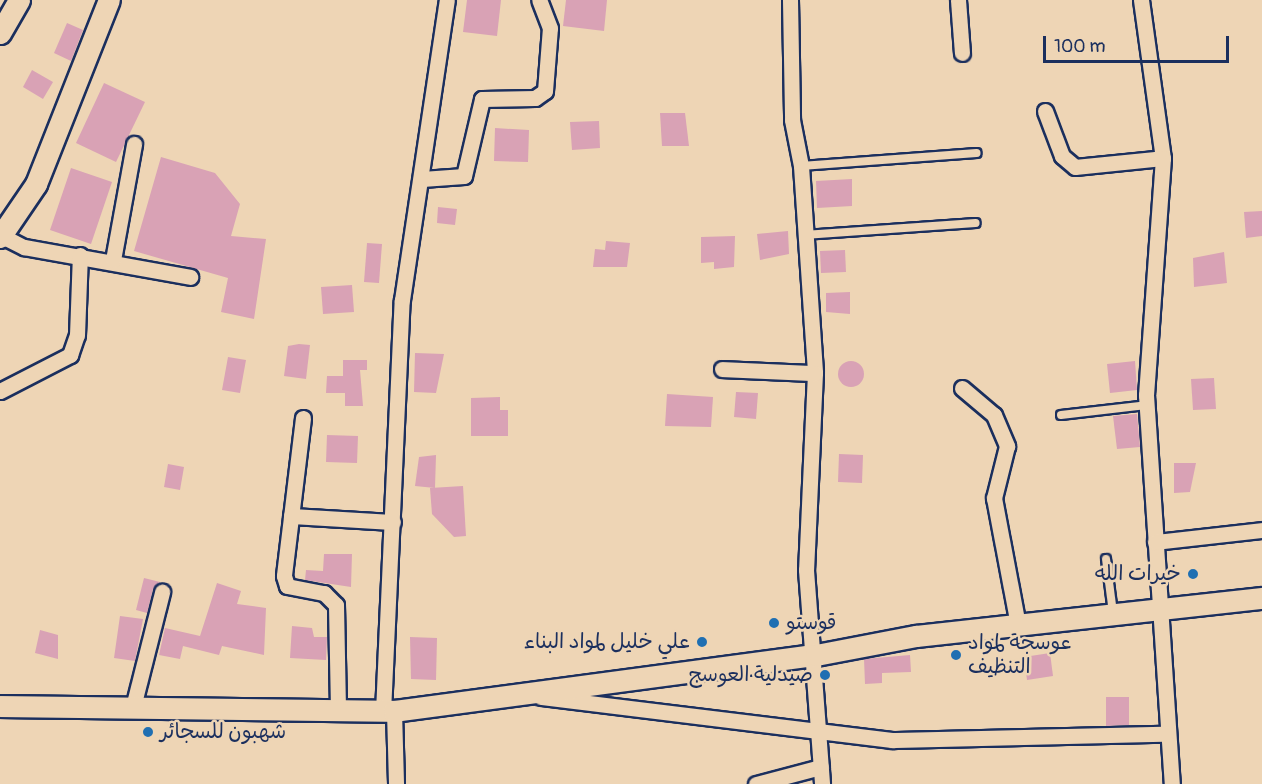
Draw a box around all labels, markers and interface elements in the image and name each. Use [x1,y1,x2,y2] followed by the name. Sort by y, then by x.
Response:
[1046,24,1232,62] scale bar
[1054,35,1106,58] text: 100 m
[1095,561,1181,587] place label: خيرات الله
[1186,567,1200,581] marker: خيرات الله
[786,610,837,636] place label: قوستو
[767,616,781,630] marker: قوستو
[524,629,690,655] place label: علي خليل لمواد البناء
[968,630,1072,680] place label: عوسجة لمواد التنظيف
[695,635,709,649] marker: علي خليل لمواد البناء
[949,648,963,662] marker: عوسجة لمواد التنظيف
[689,662,813,688] place label: صيدلية العوسج
[818,668,832,682] marker: صيدلية العوسج
[160,719,286,745] place label: شهبون للسجائر
[141,725,155,739] marker: شهبون للسجائر

